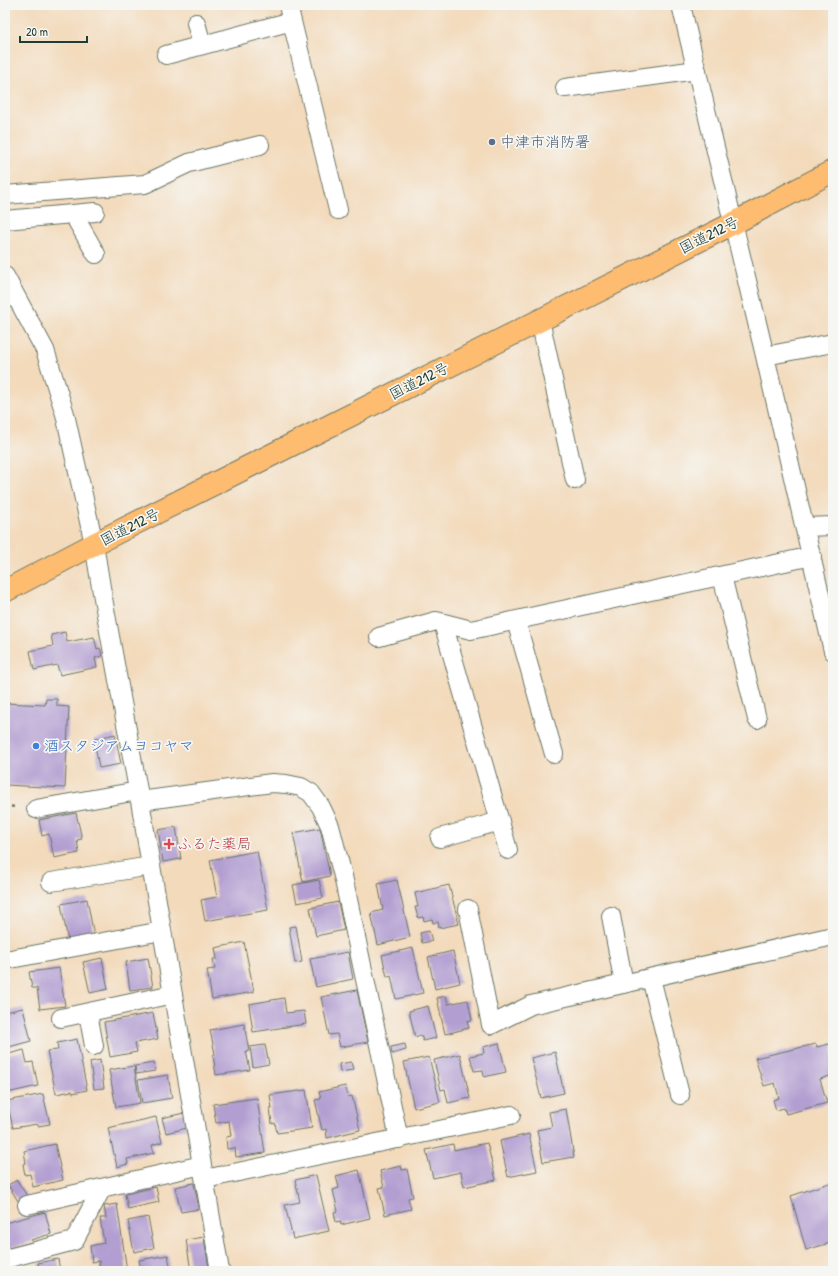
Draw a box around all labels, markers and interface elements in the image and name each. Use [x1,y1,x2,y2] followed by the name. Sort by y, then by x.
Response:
[20,18,87,44] scale bar
[26,23,48,40] text: 20 m
[500,131,590,152] place label: 中津市消防署
[487,137,497,147] marker: 中津市消防署
[675,211,742,259] street label: 国道212号
[385,357,452,405] street label: 国道212号
[96,503,163,551] street label: 国道212号
[44,735,194,756] place label: 酒スタジアムヨコヤマ
[31,741,41,751] marker: 酒スタジアムヨコヤマ
[177,833,252,854] place label: ふるた薬局
[164,839,174,849] marker: ふるた薬局

